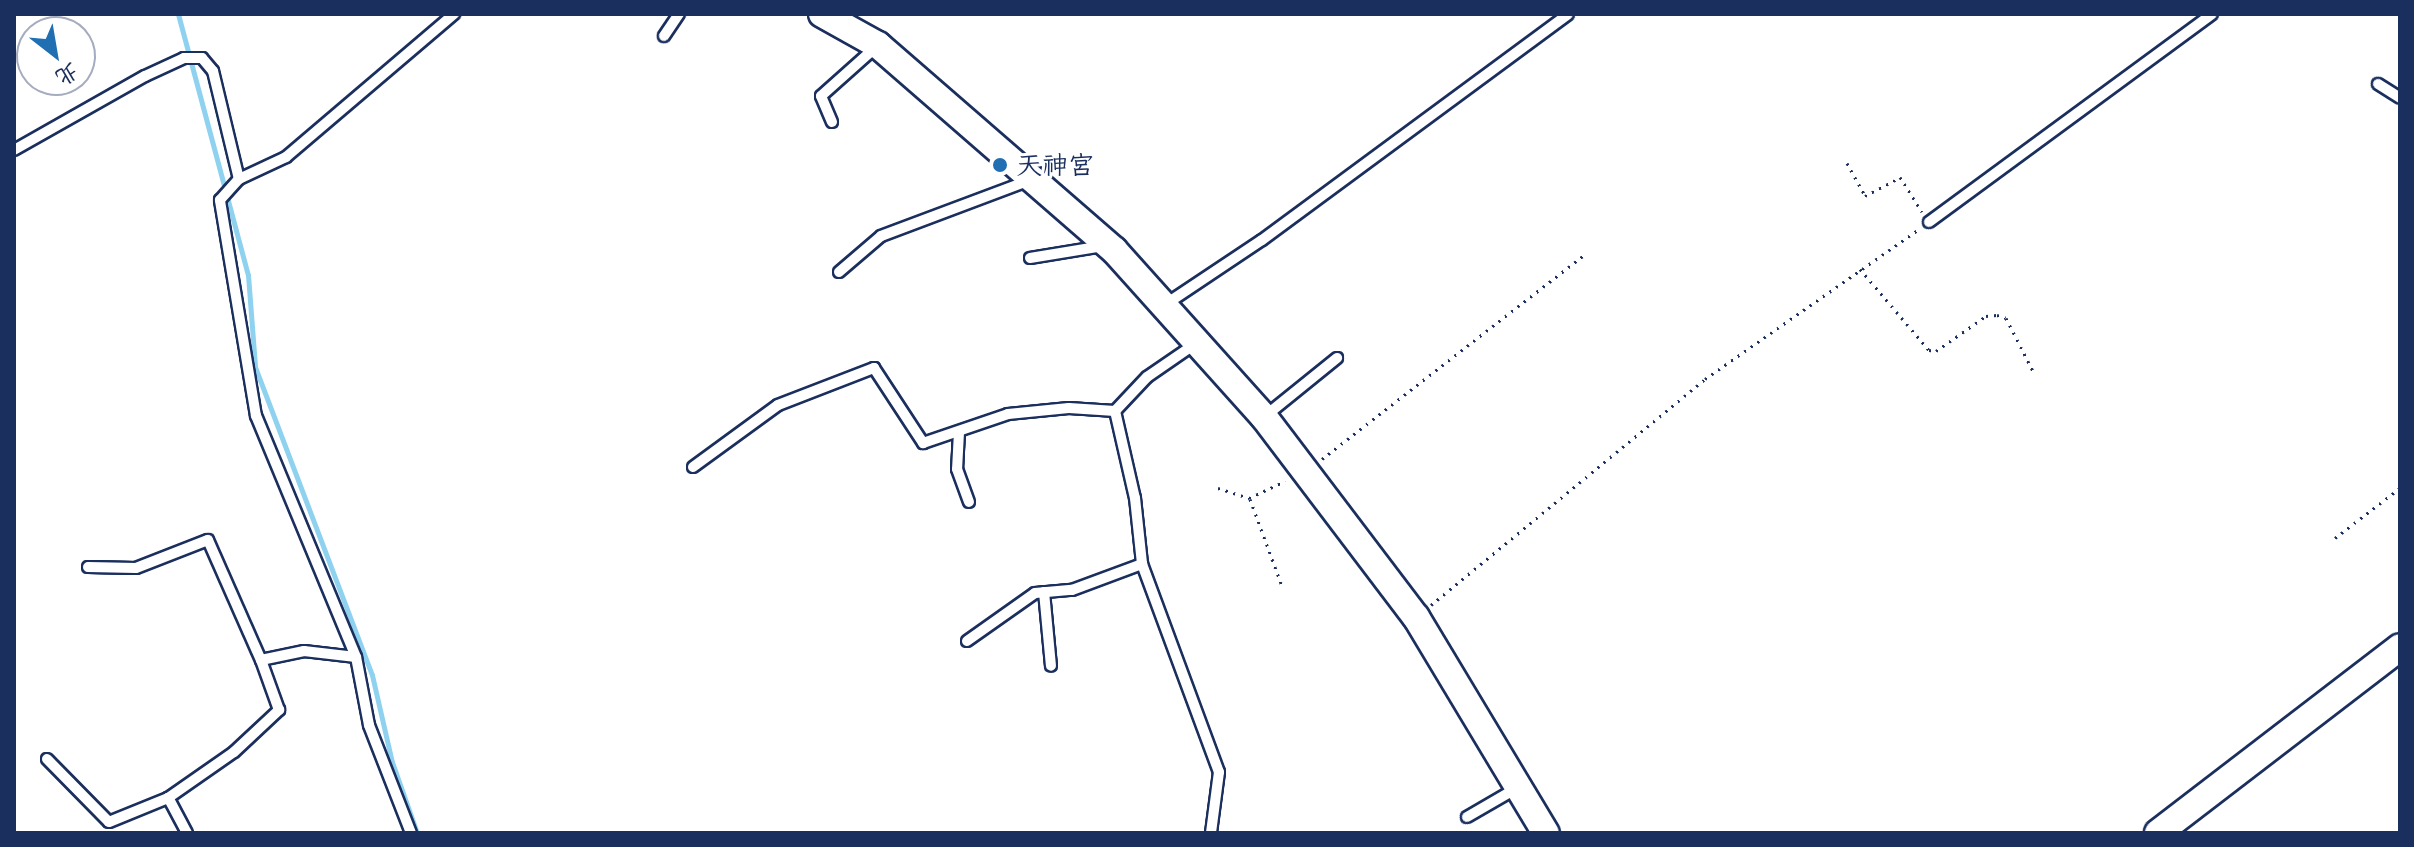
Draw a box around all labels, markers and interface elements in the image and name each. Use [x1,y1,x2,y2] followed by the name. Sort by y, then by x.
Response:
[16,16,96,96] north arrow
[51,57,84,93] text: 北
[1016,149,1094,181] place label: 天神宮
[991,156,1009,174] marker: 天神宮

